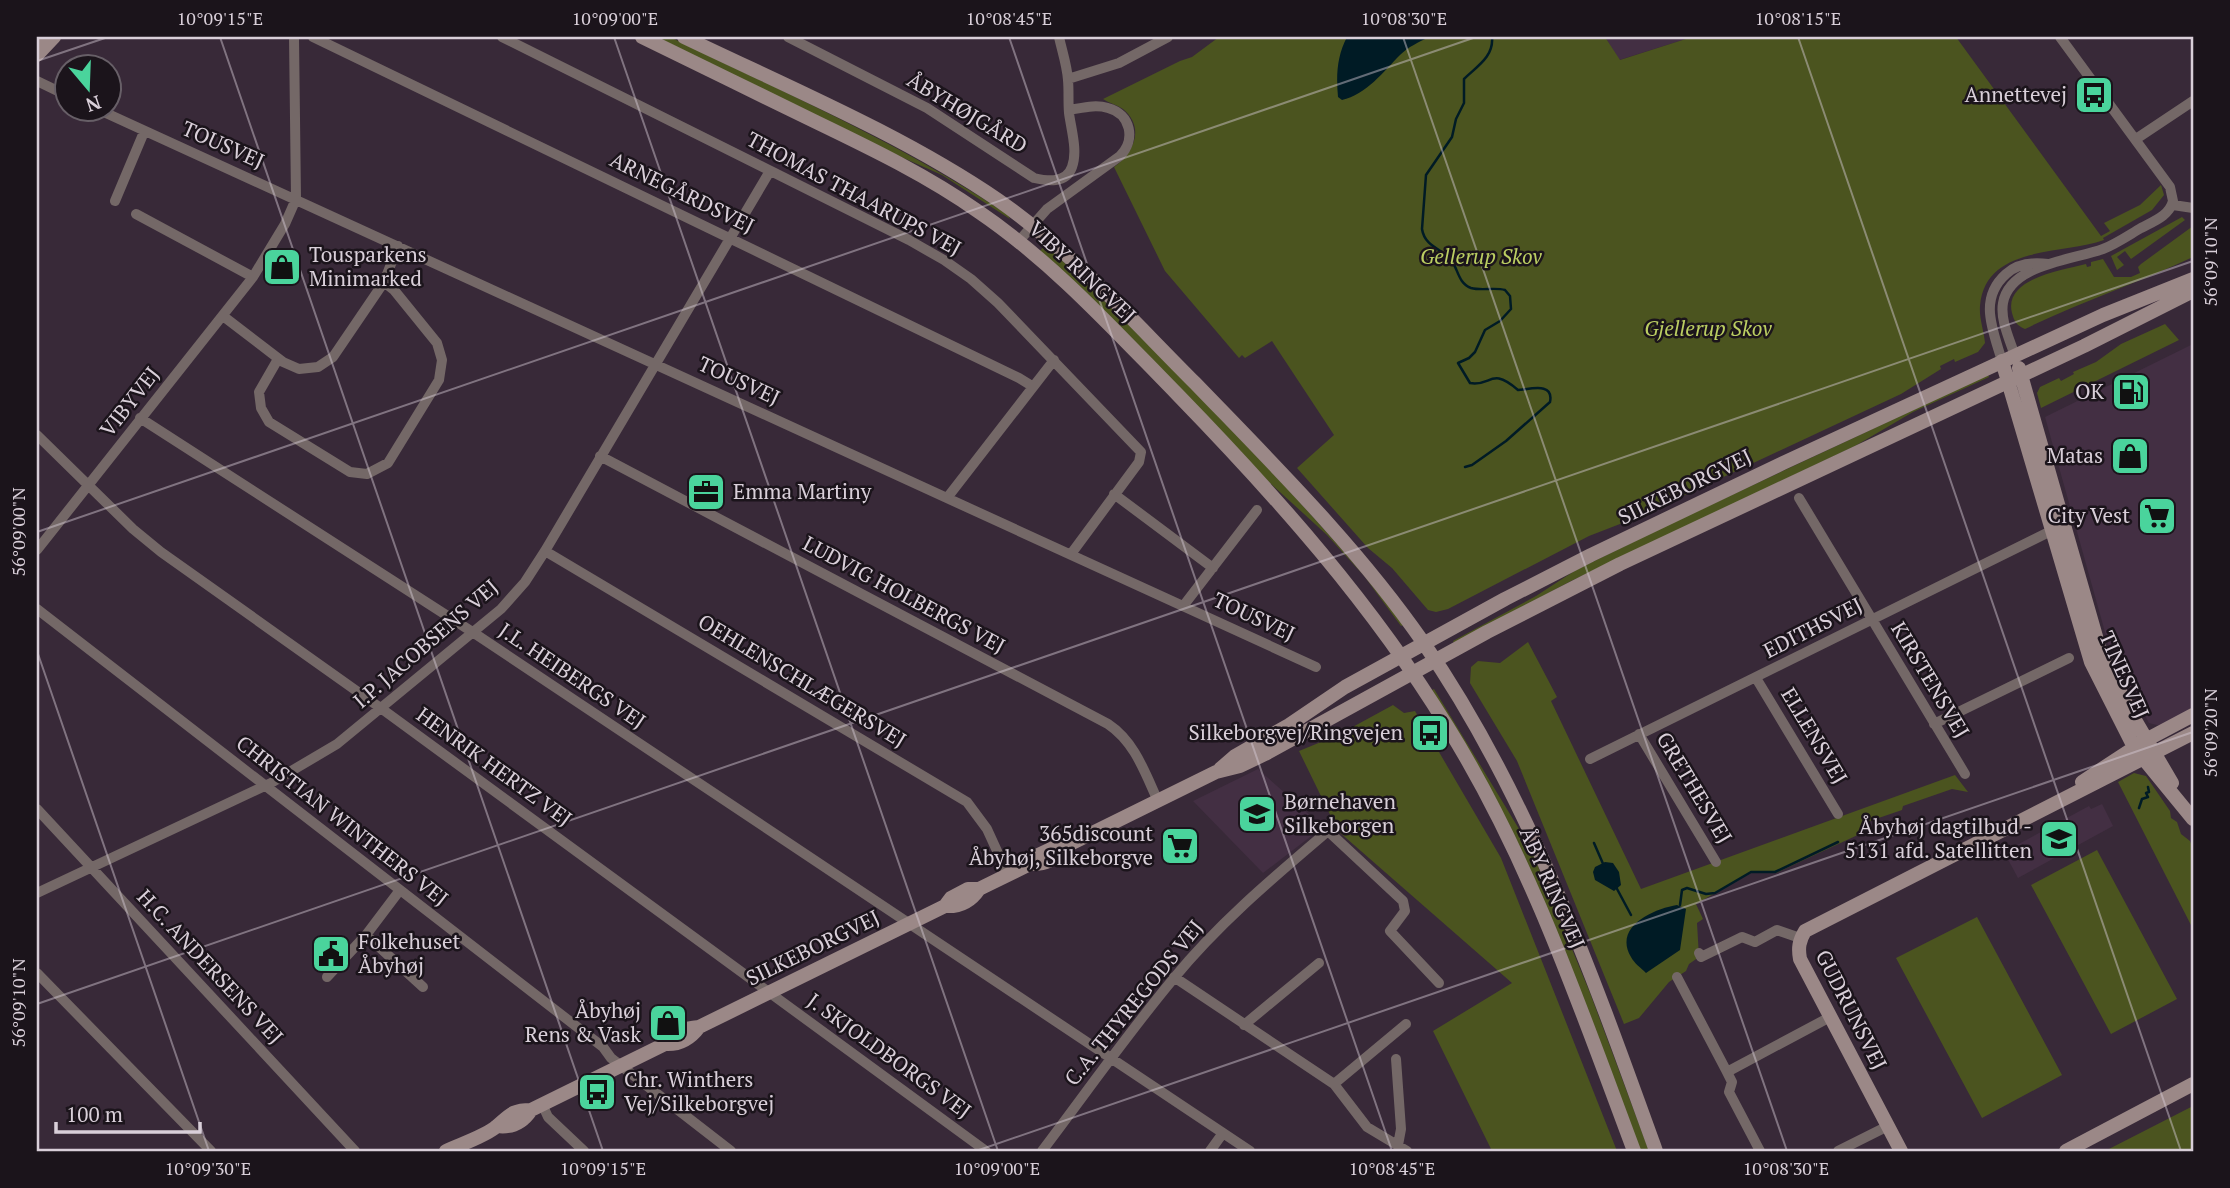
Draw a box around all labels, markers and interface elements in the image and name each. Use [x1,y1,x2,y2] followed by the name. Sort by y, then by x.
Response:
[177,6,263,30] text: 10°09'15"E
[572,6,658,30] text: 10°09'00"E
[966,6,1052,30] text: 10°08'45"E
[1361,6,1447,30] text: 10°08'30"E
[1755,6,1841,30] text: 10°08'15"E
[52,52,122,122] north arrow
[902,65,1033,159] street label: ÅBYHØJGÅRD
[2073,74,2115,116] bus stop icon: Annettevej
[1965,80,2067,108] place label: Annettevej
[82,90,105,119] text: N
[178,114,269,175] street label: TOUSVEJ
[742,125,967,262] street label: THOMAS THAARUPS VEJ
[606,145,759,239] street label: ARNEGÅRDSVEJ
[1023,214,1143,328] street label: VIBY RINGVEJ
[2198,217,2222,307] text: 56°09'10"N
[309,240,427,292] place label: Tousparkens Minimarked
[1420,242,1543,270] park label: Gellerup Skov
[261,246,303,288] shop icon: Tousparkens Minimarked
[1644,314,1772,342] park label: Gjellerup Skov
[694,349,785,411] street label: TOUSVEJ
[93,360,165,442] street label: VIBYVEJ
[2110,371,2152,413] fuel station icon: OK
[2075,377,2104,405] place label: OK
[2109,435,2151,477] shop icon: Matas
[2047,441,2103,469] place label: Matas
[1613,442,1756,531] street label: SILKEBORGVEJ
[685,471,727,513] office icon: Emma Martiny
[733,477,872,505] place label: Emma Martiny
[6,487,30,577] text: 56°09'00"N
[2136,495,2178,537] supermarket icon: City Vest
[2047,501,2130,529] place label: City Vest
[799,529,1010,659] street label: LUDVIG HOLBERGS VEJ
[347,572,504,714] street label: I.P. JACOBSENS VEJ
[1209,585,1300,647] street label: TOUSVEJ
[1758,590,1867,664] street label: EDITHSVEJ
[693,607,912,753] street label: OEHLENSCHLÆGERSVEJ
[494,616,651,735] street label: J.L. HEIBERGS VEJ
[1885,616,1977,743] street label: KIRSTENSVEJ
[2093,626,2157,723] street label: TINESVEJ
[1775,682,1855,789] street label: ELLENSVEJ
[2198,688,2222,778] text: 56°09'20"N
[411,700,578,832] street label: HENRIK HERTZ VEJ
[1409,712,1451,754] bus stop icon: Silkeborgvej/Ringvejen
[1189,718,1404,746] place label: Silkeborgvej/Ringvejen
[1651,726,1739,849] street label: GRETHESVEJ
[231,729,454,912] street label: CHRISTIAN WINTHERS VEJ
[1284,787,1396,839] place label: Børnehaven Silkeborgen
[1236,793,1278,835] school or university icon: Børnehaven Silkeborgen
[1845,812,2033,864] place label: Åbyhøj dagtilbud - 5131 afd. Satellitten
[2038,818,2080,860] school or university icon: Åbyhøj dagtilbud - 5131 afd. Satellitten
[969,819,1153,871] place label: 365discount Åbyhøj, Silkeborgve
[1514,822,1592,953] street label: ÅBY RINGVEJ
[1159,825,1201,867] supermarket icon: 365discount Åbyhøj, Silkeborgve
[131,883,290,1050] street label: H.C. ANDERSENS VEJ
[741,903,884,992] street label: SILKEBORGVEJ
[1058,914,1209,1091] street label: C.A. THYREGODS VEJ
[358,927,461,979] place label: Folkehuset Åbyhøj
[310,933,352,975] public building icon: Folkehuset Åbyhøj
[1810,945,1894,1074] street label: GUDRUNSVEJ
[6,958,30,1048] text: 56°09'10"N
[802,986,977,1124] street label: J. SKJOLDBORGS VEJ
[525,996,641,1048] place label: Åbyhøj Rens & Vask
[647,1002,689,1044] shop icon: Åbyhøj Rens & Vask
[624,1065,774,1117] place label: Chr. Winthers Vej/Silkeborgvej
[576,1071,618,1113] bus stop icon: Chr. Winthers Vej/Silkeborgvej
[56,1090,200,1134] scale bar
[66,1100,123,1128] text: 100 m
[165,1156,251,1180] text: 10°09'30"E
[560,1156,646,1180] text: 10°09'15"E
[954,1156,1040,1180] text: 10°09'00"E
[1349,1156,1435,1180] text: 10°08'45"E
[1743,1156,1829,1180] text: 10°08'30"E

